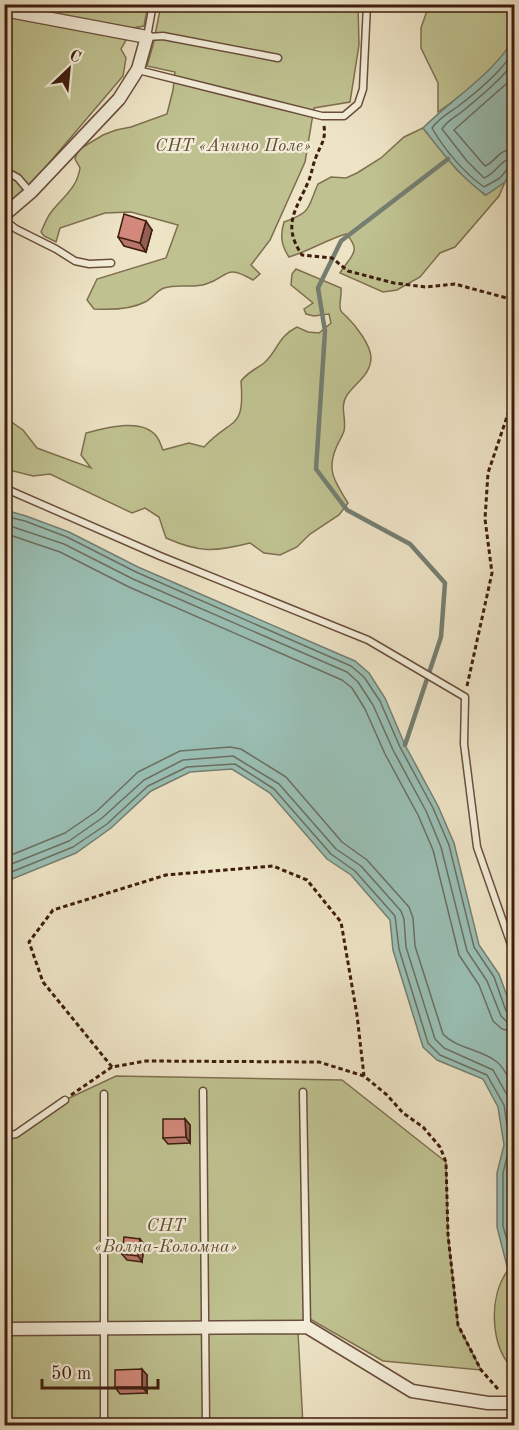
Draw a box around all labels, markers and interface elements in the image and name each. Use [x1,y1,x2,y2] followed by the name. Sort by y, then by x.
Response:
[39,39,99,99] north arrow
[66,48,83,67] text: С
[155,137,311,155] park label: СНТ «Анино Поле»
[94,1217,238,1256] park label: СНТ «Волна-Коломна»
[42,1352,158,1390] scale bar
[51,1365,91,1383] text: 50 m

